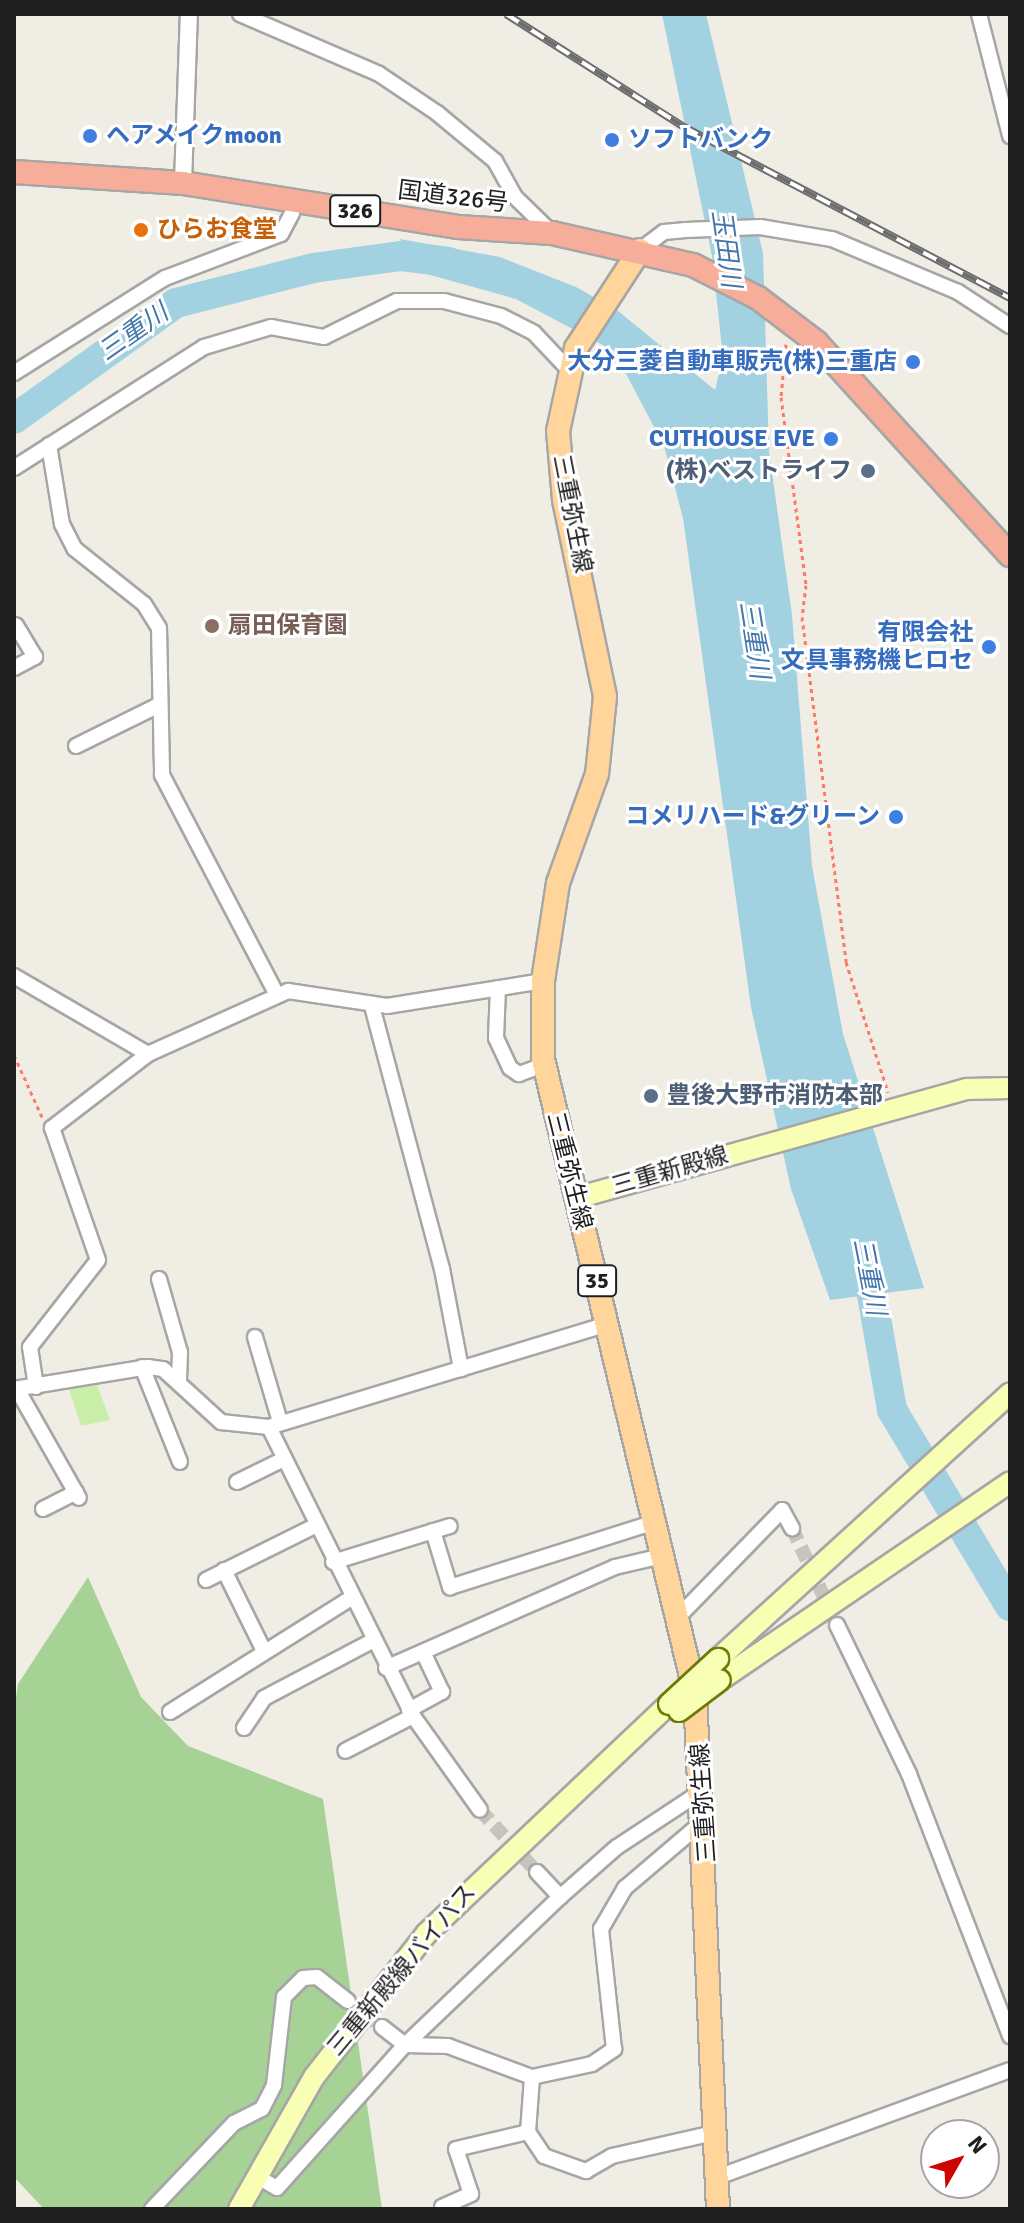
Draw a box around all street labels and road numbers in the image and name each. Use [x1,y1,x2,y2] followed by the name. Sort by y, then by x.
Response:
[396,176,510,218] street label: 国道326号
[329,193,381,229] road number: 326
[546,452,598,576] street label: 三重弥生線
[541,1109,597,1233] street label: 三重弥生線
[608,1141,732,1201] street label: 三重新殿線
[577,1263,617,1299] road number: 35
[685,1742,723,1864] street label: 三重弥生線
[322,1878,482,2062] street label: 三重新殿線バイパス

